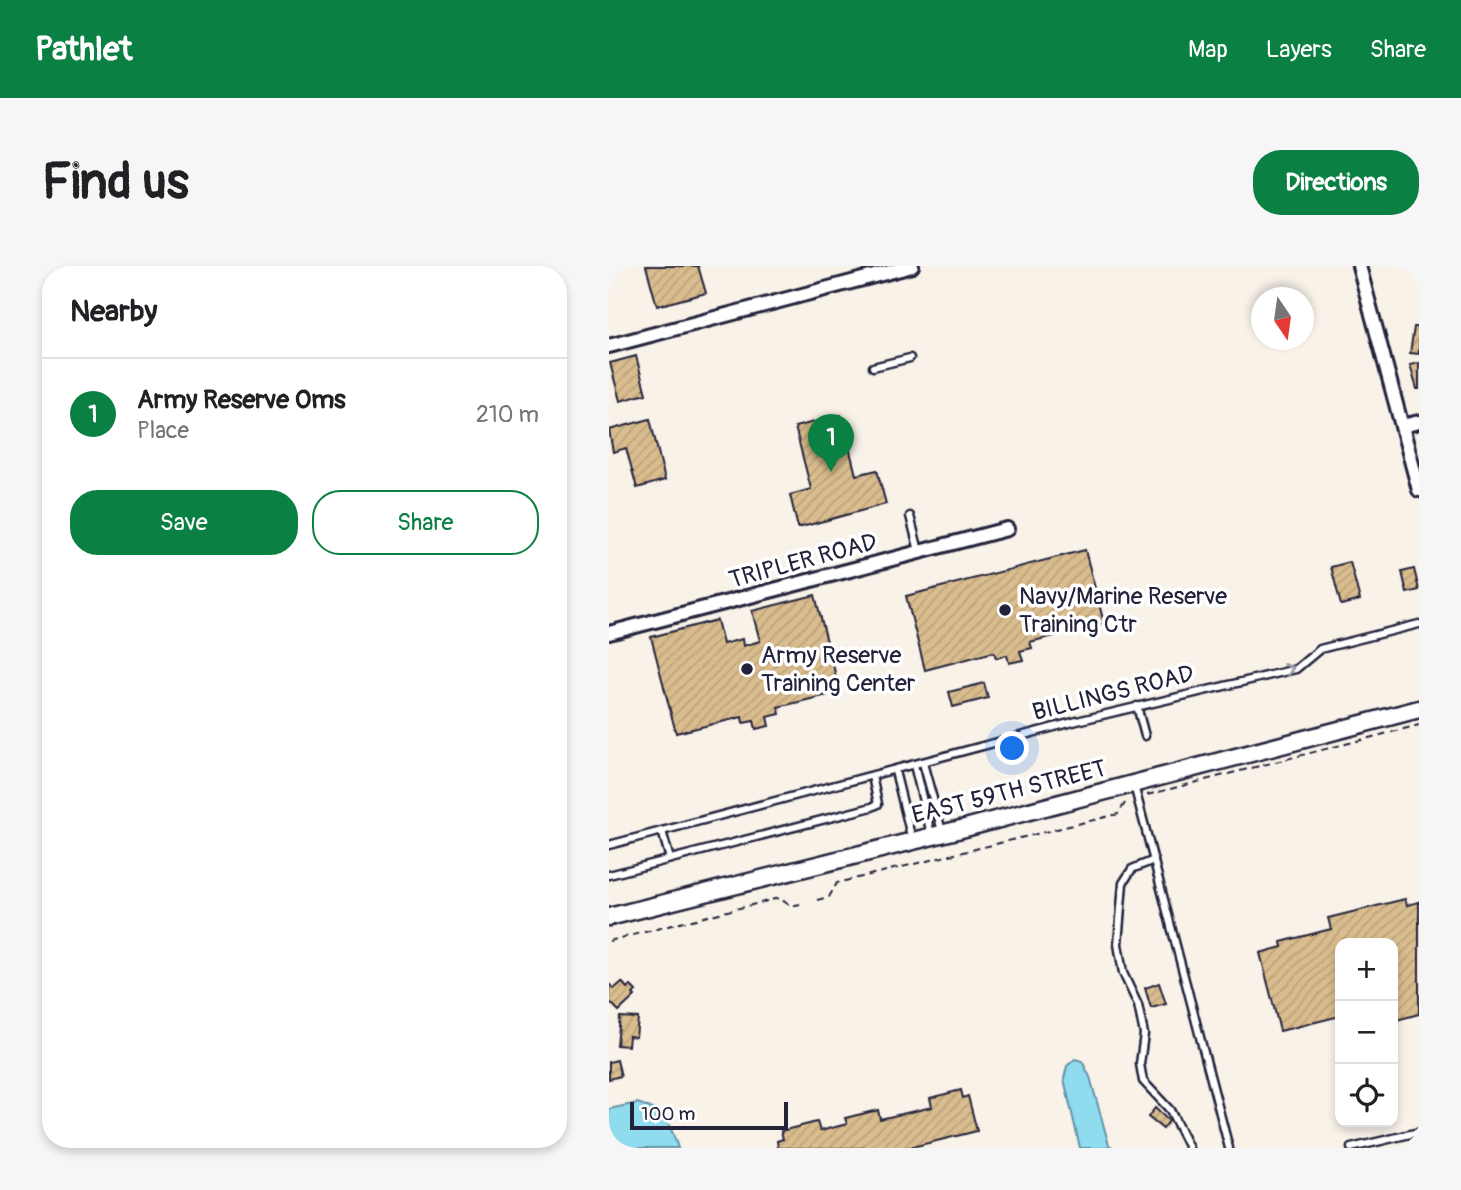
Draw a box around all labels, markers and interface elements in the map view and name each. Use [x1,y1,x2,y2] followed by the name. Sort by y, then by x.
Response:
[35,29,132,70] text: Pathlet
[1188,35,1228,64] text: Map
[1266,35,1332,64] text: Layers
[1370,35,1426,64] text: Share
[1253,150,1419,215] button: Directions
[42,152,189,213] text: Find us
[1251,287,1314,350] north arrow
[70,293,157,330] text: Nearby
[137,384,346,416] text: Army Reserve Oms
[89,400,98,429] text: 1
[476,400,539,429] text: 210 m
[808,414,854,472] pin: 1
[137,416,189,445] text: Place
[70,490,298,555] button: Save
[312,490,539,555] button: Share
[726,527,880,595] street label: TRIPLER ROAD
[1019,582,1227,639] place label: Navy/Marine Reserve Training Ctr
[997,602,1013,618] marker: Navy/Marine Reserve Training Ctr
[761,641,916,698] place label: Army Reserve Training Center
[1029,659,1197,727] street label: BILLINGS ROAD
[739,661,755,677] marker: Army Reserve Training Center
[1283,663,1295,677] one-way arrow
[995,731,1029,765] your location
[909,754,1109,830] street label: EAST 59TH STREET
[1335,938,1398,1127] map controls
[1335,938,1398,1001] button: +
[1335,1001,1398,1064] button: −
[1335,1064,1398,1127] button: locate
[630,1099,787,1131] scale bar
[641,1102,695,1126] text: 100 m

